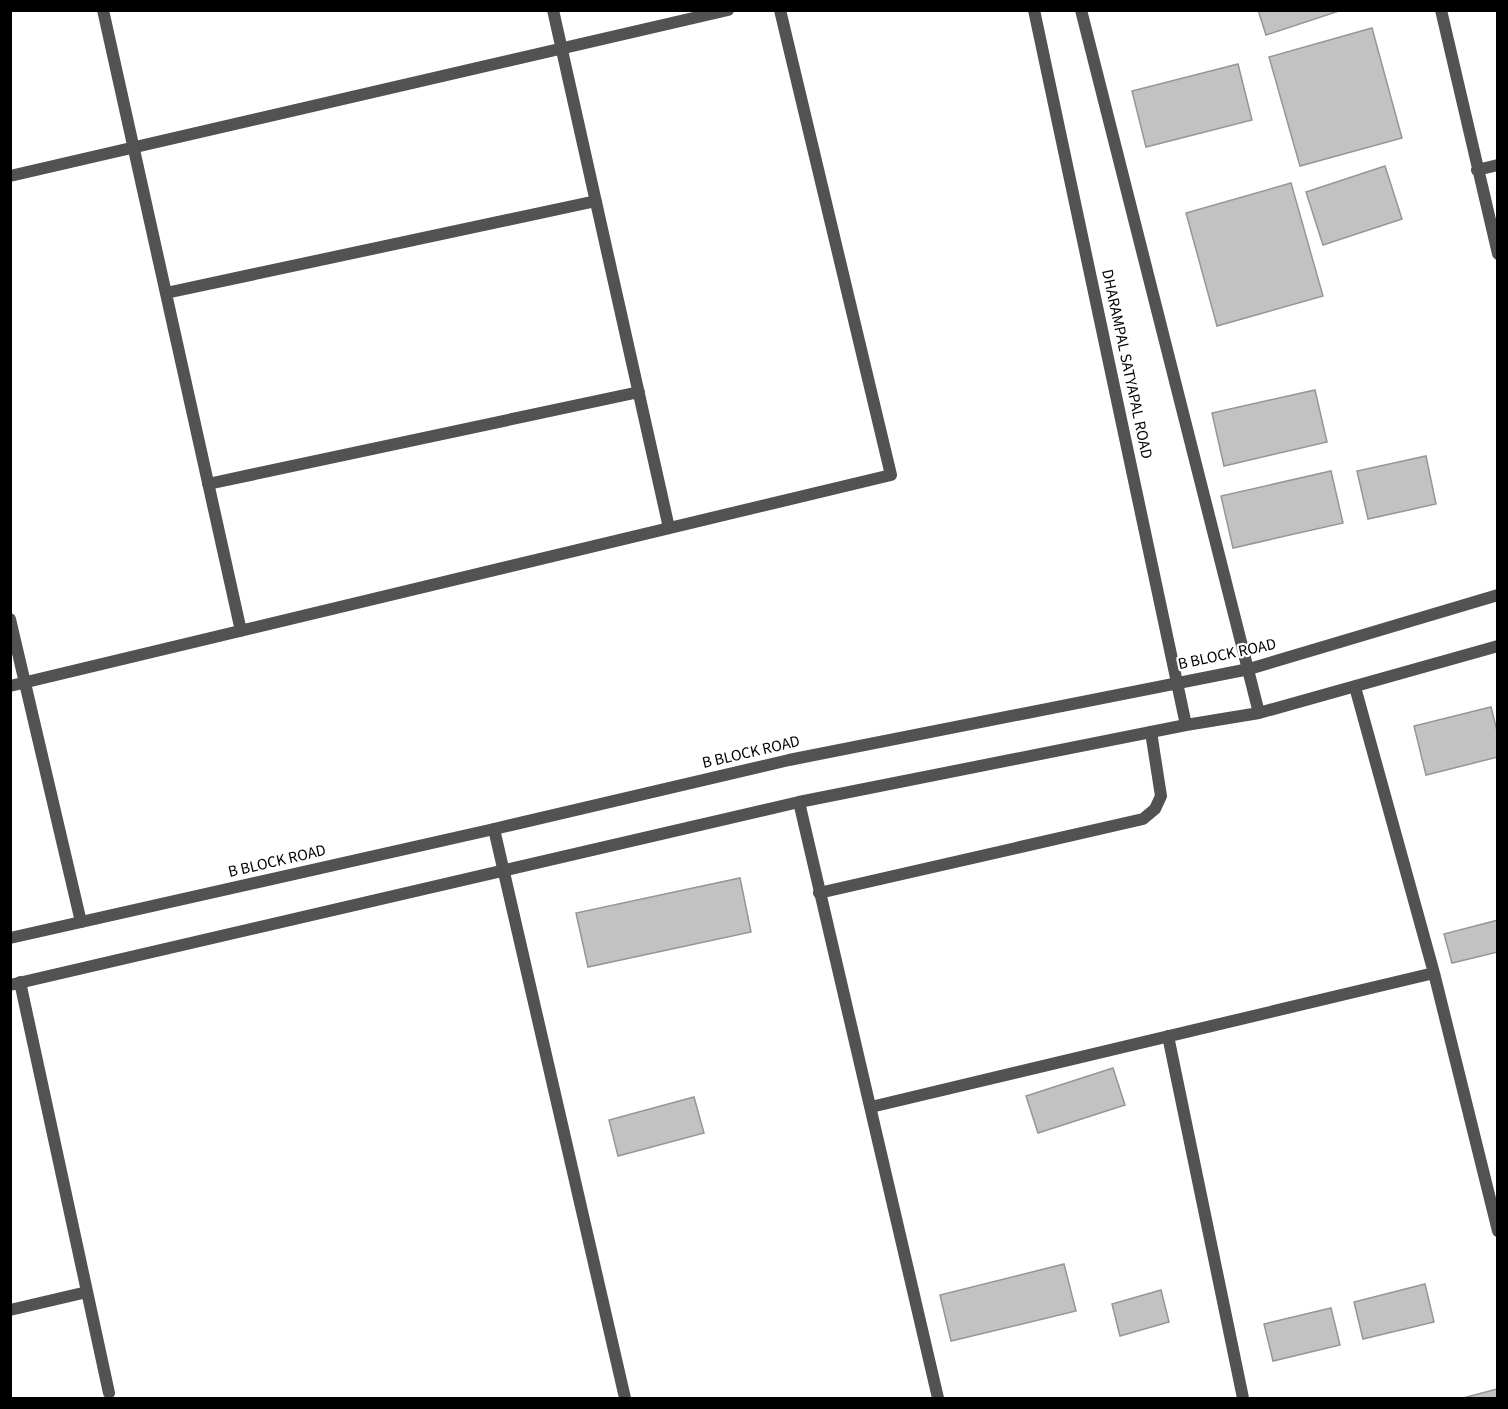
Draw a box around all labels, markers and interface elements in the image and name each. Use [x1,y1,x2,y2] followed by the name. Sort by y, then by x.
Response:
[1096,267,1158,461] street label: DHARAMPAL SATYAPAL ROAD
[1176,633,1278,675] street label: B BLOCK ROAD
[700,730,802,774] street label: B BLOCK ROAD
[226,839,328,883] street label: B BLOCK ROAD

